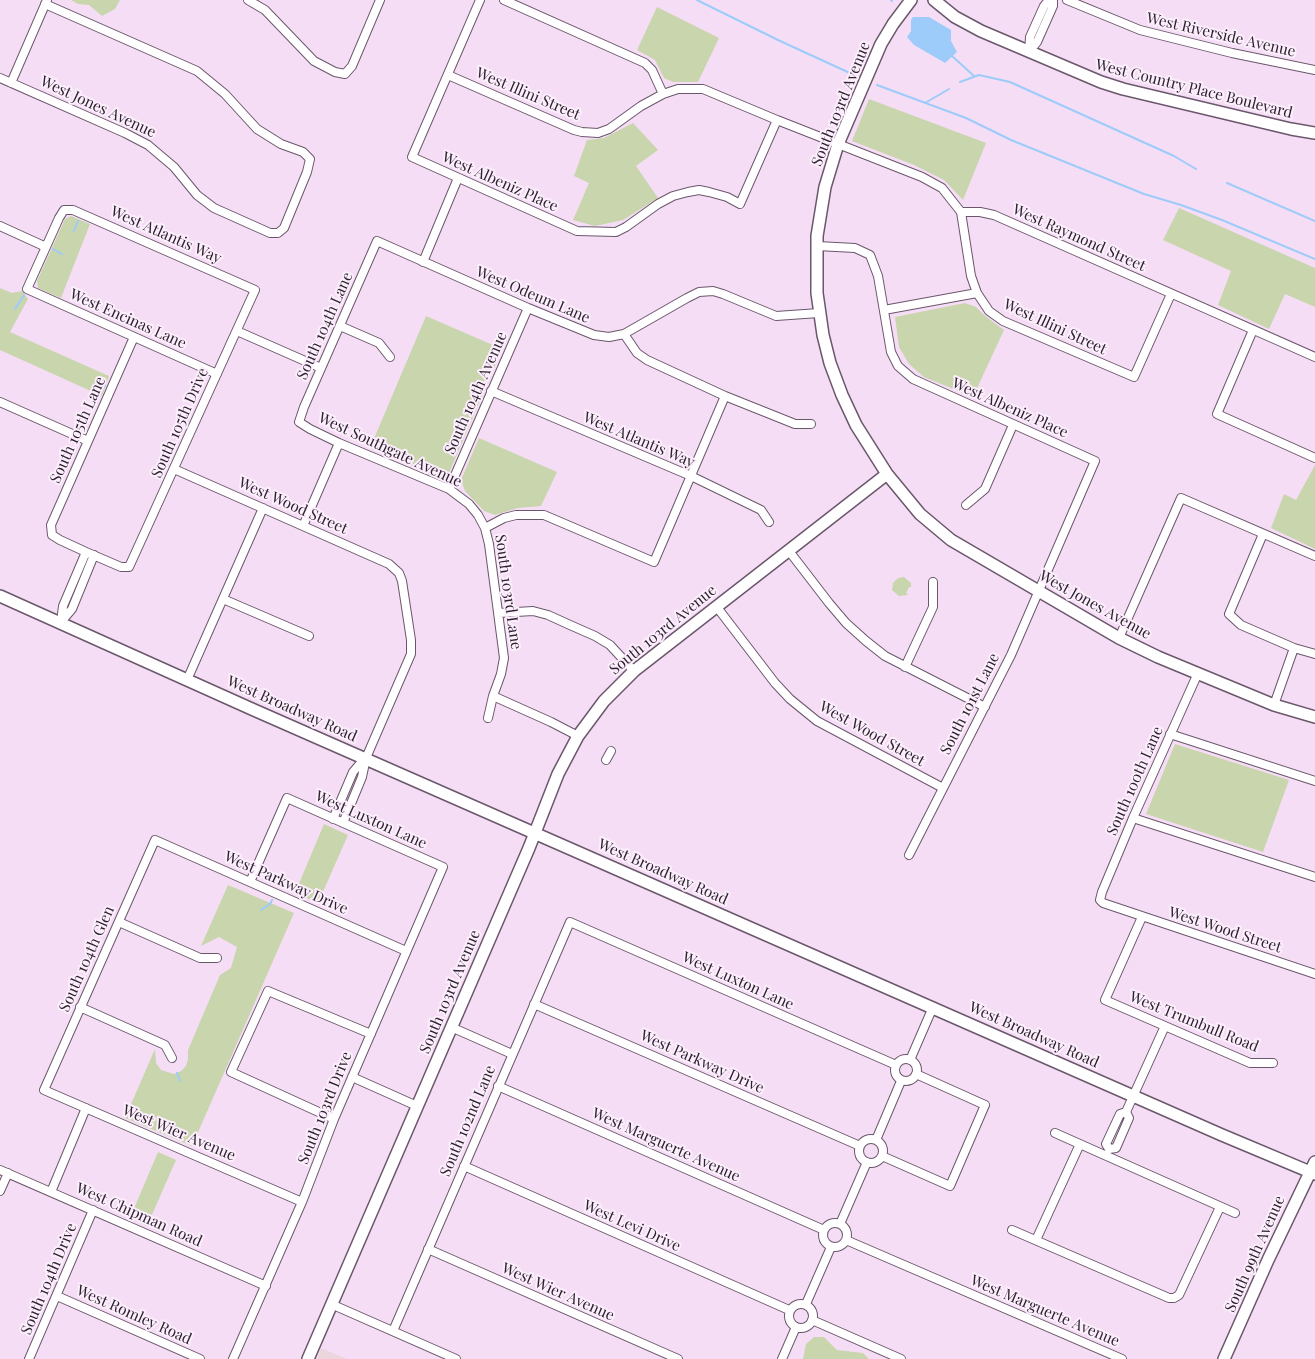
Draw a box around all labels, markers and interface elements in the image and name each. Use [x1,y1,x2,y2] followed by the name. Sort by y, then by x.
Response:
[1145,9,1297,61] street label: West Riverside Avenue
[808,39,874,169] street label: South 103rd Avenue
[1094,56,1294,122] street label: West Country Place Boulevard
[473,64,583,124] street label: West Illini Street
[37,72,159,142] street label: West Jones Avenue
[439,148,561,216] street label: West Albeniz Place
[1010,201,1148,275] street label: West Raymond Street
[108,203,224,267] street label: West Atlantis Way
[473,263,593,327] street label: West Odeum Lane
[293,270,357,382] street label: South 104th Lane
[67,285,189,353] street label: West Encinas Lane
[1001,295,1109,359] street label: West Illini Street
[441,329,511,457] street label: South 104th Avenue
[148,365,212,481] street label: South 105th Drive
[47,374,109,486] street label: South 105th Lane
[949,374,1071,442] street label: West Albeniz Place
[581,408,697,472] street label: West Atlantis Way
[315,409,465,491] street label: West Southgate Avenue
[236,474,350,538] street label: West Wood Street
[491,533,525,651] street label: South 103rd Lane
[1036,567,1154,643] street label: West Jones Avenue
[606,581,720,679] street label: South 103rd Avenue
[937,650,1003,758] street label: South 101st Lane
[224,672,360,746] street label: West Broadway Road
[816,698,928,770] street label: West Wood Street
[1103,724,1167,838] street label: South 100th Lane
[312,787,430,853] street label: West Luxton Lane
[595,835,731,909] street label: West Broadway Road
[221,848,351,918] street label: West Parkway Drive
[56,903,118,1015] street label: South 104th Glen
[1166,903,1284,957] street label: West Wood Street
[416,927,484,1057] street label: South 103rd Avenue
[679,948,797,1014] street label: West Luxton Lane
[1127,988,1261,1056] street label: West Trumbull Road
[966,998,1102,1072] street label: West Broadway Road
[637,1027,767,1097] street label: West Parkway Drive
[294,1049,356,1167] street label: South 103rd Drive
[436,1063,500,1179] street label: South 102nd Lane
[120,1101,238,1165] street label: West Wier Avenue
[589,1104,743,1186] street label: West Marguerte Avenue
[73,1179,205,1251] street label: West Chipman Road
[1221,1193,1289,1315] street label: South 99th Avenue
[581,1197,683,1255] street label: West Levi Drive
[17,1221,81,1337] street label: South 104th Drive
[499,1259,617,1325] street label: West Wier Avenue
[968,1271,1122,1351] street label: West Marguerte Avenue
[74,1282,194,1348] street label: West Romley Road

